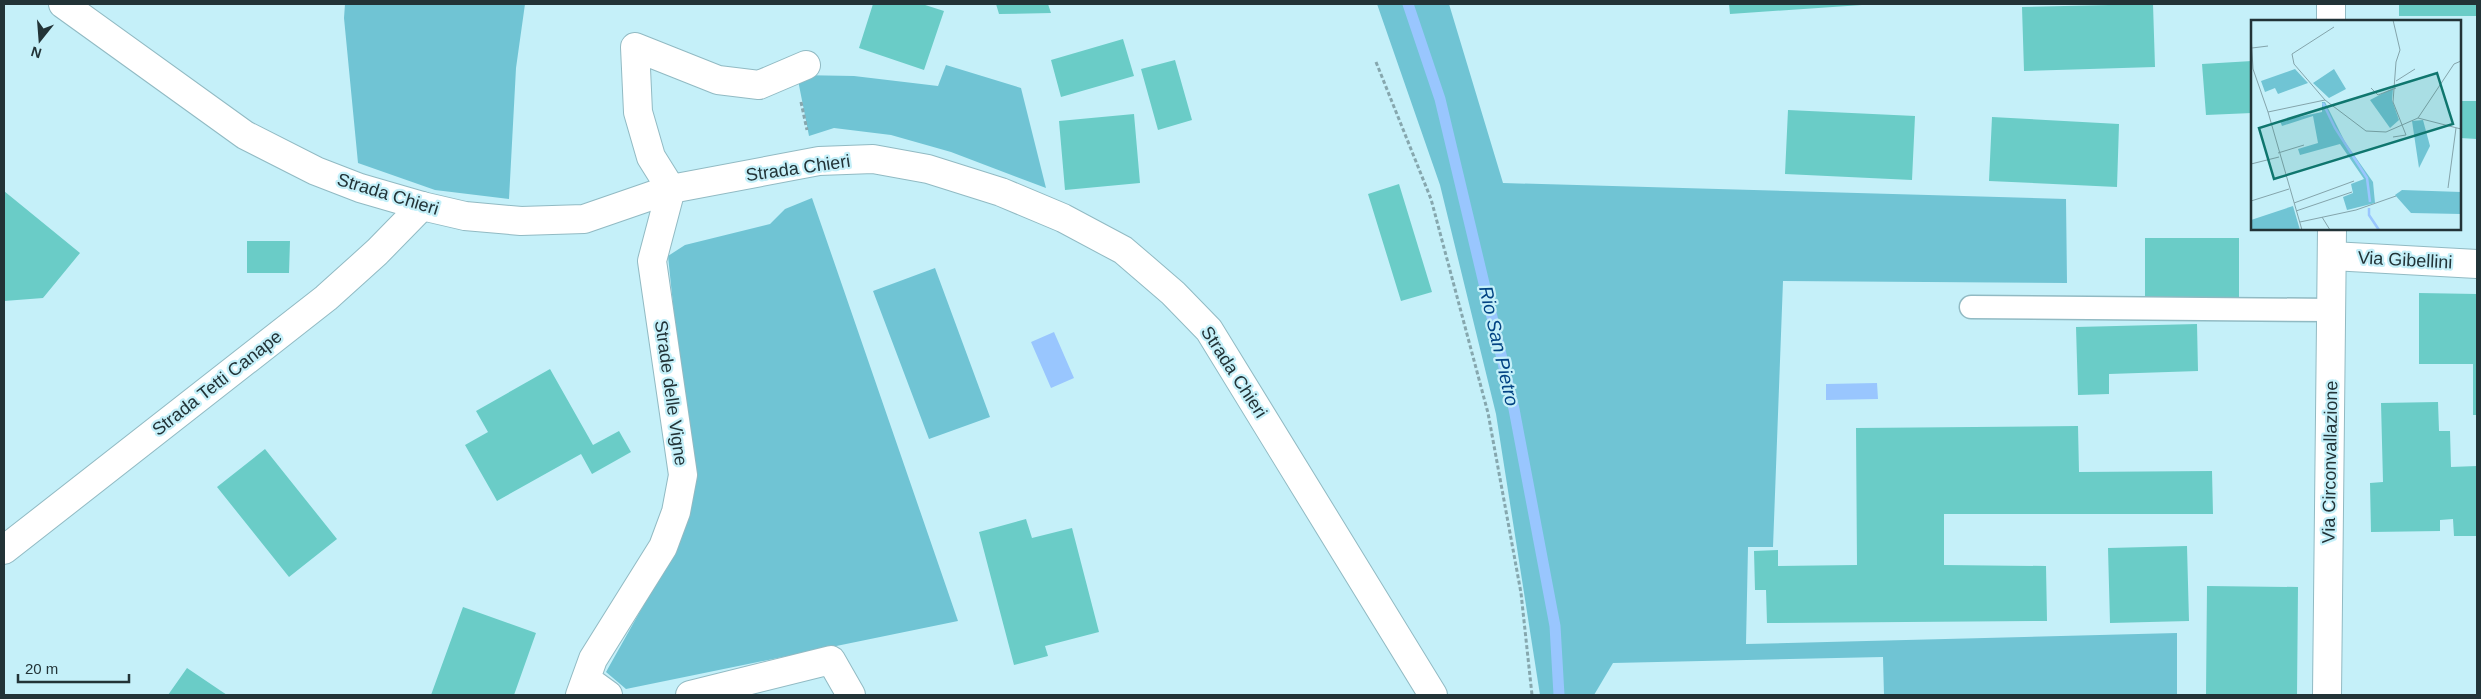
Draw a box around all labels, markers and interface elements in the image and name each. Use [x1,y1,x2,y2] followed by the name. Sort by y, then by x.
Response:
[15,15,65,65] north arrow
[2251,20,2461,230] inset map
[29,43,43,62] text: N
[745,151,851,185] street label: Strada Chieri
[335,169,441,219] street label: Strada Chieri
[2357,248,2453,272] street label: Via Gibellini
[1475,284,1523,408] water label: Rio San Pietro
[651,319,691,467] street label: Strade delle Vigne
[1197,323,1271,421] street label: Strada Chieri
[148,326,286,440] street label: Strada Tetti Canape
[2319,380,2341,544] street label: Via Circonvallazione
[18,652,129,684] scale bar
[25,660,58,677] text: 20 m

